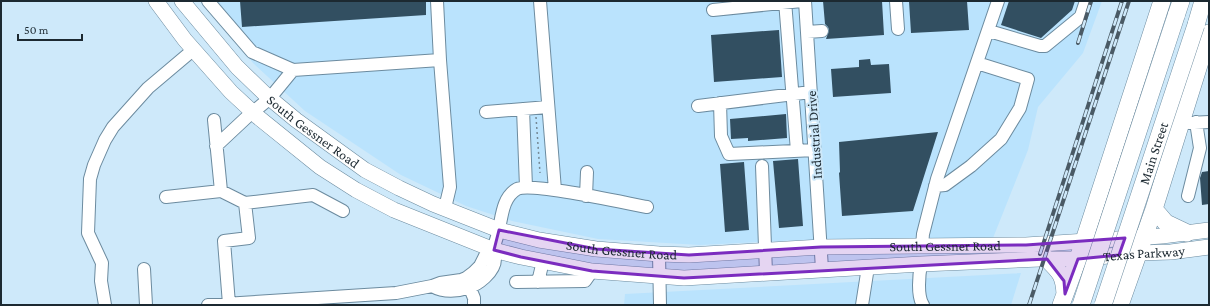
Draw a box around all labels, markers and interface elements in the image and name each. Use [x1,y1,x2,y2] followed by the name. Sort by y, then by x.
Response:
[18,16,82,42] scale bar
[24,23,49,37] text: 50 m
[803,90,825,180] street label: Industrial Drive
[264,92,363,172] street label: South Gessner Road
[1136,120,1171,186] street label: Main Street
[565,236,678,263] street label: South Gessner Road
[889,237,1002,254] street label: South Gessner Road
[1102,242,1186,264] street label: Texas Parkway

